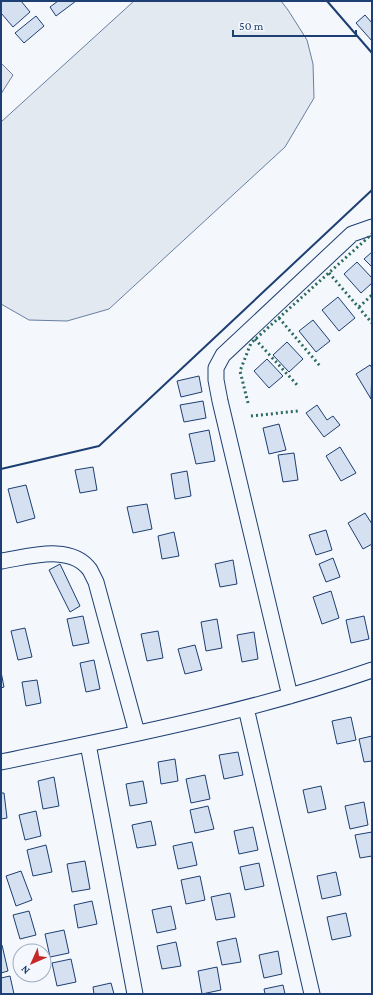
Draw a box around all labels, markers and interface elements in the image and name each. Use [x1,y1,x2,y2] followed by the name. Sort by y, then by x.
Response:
[233,12,356,38] scale bar
[239,19,264,33] text: 50 m
[12,943,52,983] north arrow
[18,963,32,977] text: N

